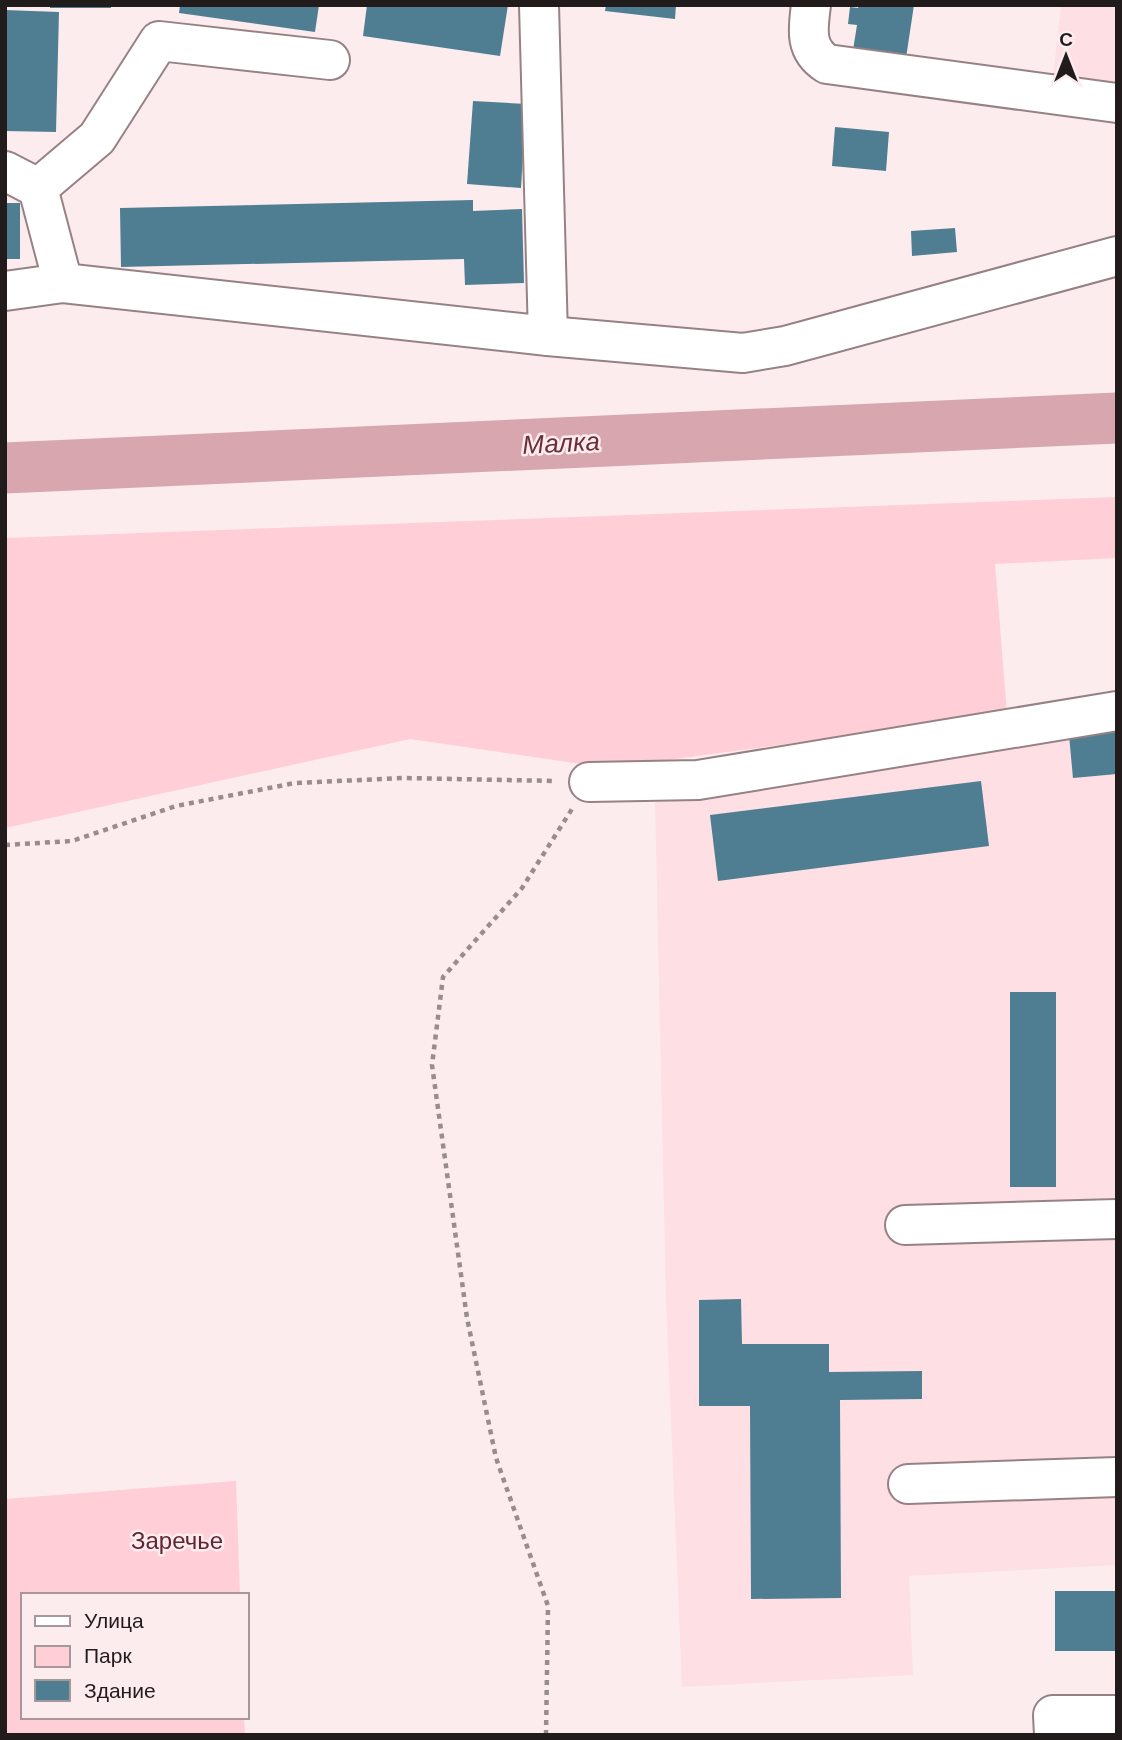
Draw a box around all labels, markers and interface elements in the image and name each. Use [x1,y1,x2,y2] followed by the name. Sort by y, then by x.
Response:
[1031,21,1101,91] north arrow
[1059,29,1073,50] text: С
[522,426,600,460] water label: Малка
[131,1527,223,1554] park label: Заречье
[21,1593,248,1719] legend
[84,1609,144,1632] text: Улица
[84,1644,132,1667] text: Парк
[84,1679,156,1702] text: Здание

